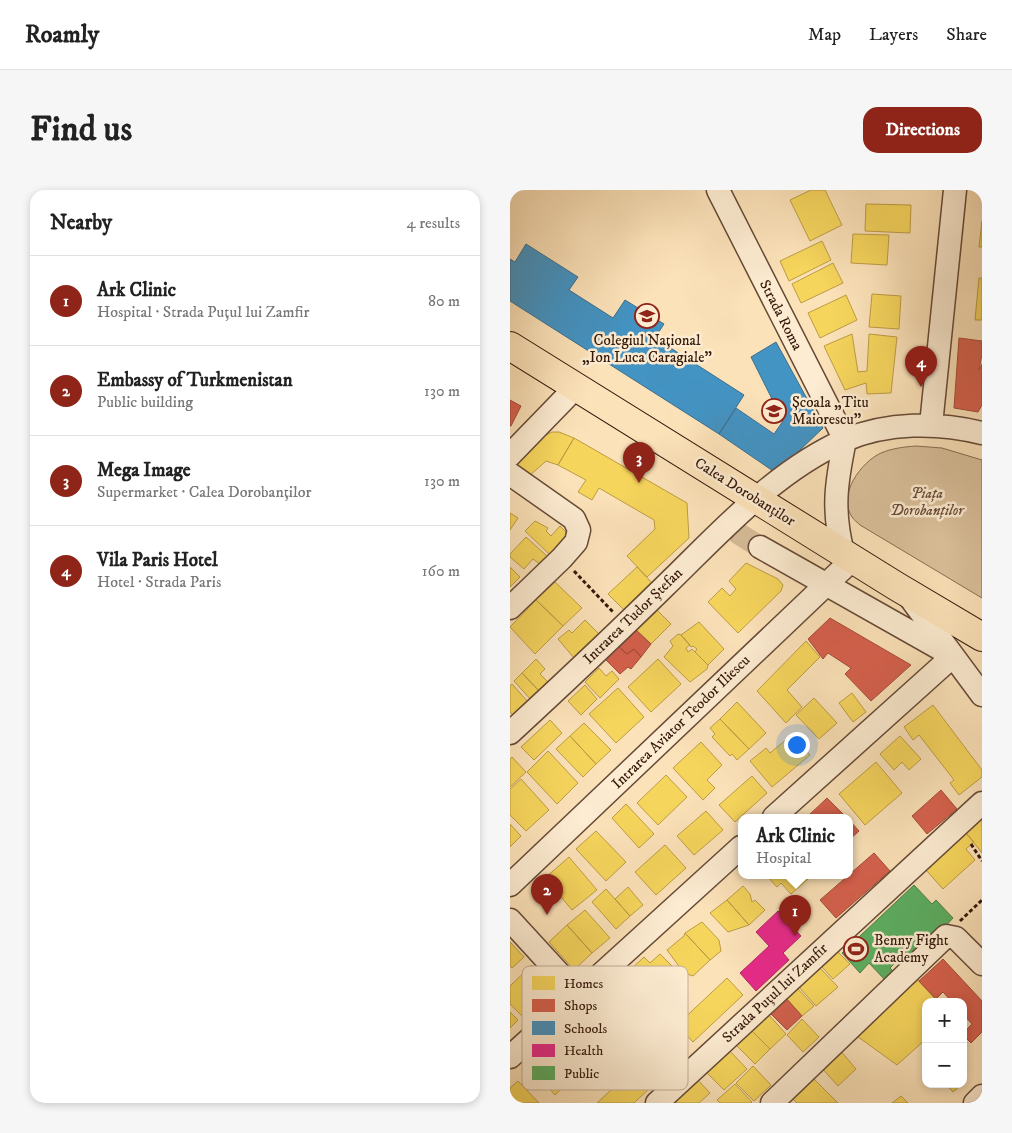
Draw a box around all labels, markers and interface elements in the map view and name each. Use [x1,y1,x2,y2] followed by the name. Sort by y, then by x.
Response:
[25,20,99,50] text: Roamly
[808,24,841,46] text: Map
[869,24,918,46] text: Layers
[946,24,987,46] text: Share
[863,107,982,153] button: Directions
[30,108,132,152] text: Find us
[50,210,112,236] text: Nearby
[407,213,460,233] text: 4 results
[755,277,807,354] street label: Strada Roma
[97,279,176,302] text: Ark Clinic
[63,291,69,311] text: 1
[428,291,460,311] text: 80 m
[97,302,310,322] text: Hospital · Strada Puțul lui Zamfir
[634,303,660,329] school or university icon: Colegiul Național „Ion Luca Caragiale”
[582,331,712,367] place label: Colegiul Național „Ion Luca Caragiale”
[905,346,937,387] pin: 4
[97,369,293,392] text: Embassy of Turkmenistan
[62,381,70,401] text: 2
[424,381,460,401] text: 130 m
[97,392,193,412] text: Public building
[792,393,869,429] place label: Școala „Titu Maiorescu”
[761,398,787,424] school or university icon: Școala „Titu Maiorescu”
[623,442,655,483] pin: 3
[691,453,799,531] street label: Calea Dorobanților
[97,459,191,482] text: Mega Image
[63,471,69,491] text: 3
[424,471,460,491] text: 130 m
[97,482,311,502] text: Supermarket · Calea Dorobanților
[890,484,965,520] park label: Piața Dorobanților
[97,549,218,572] text: Vila Paris Hotel
[61,561,71,581] text: 4
[422,561,460,581] text: 160 m
[579,564,687,668] street label: Intrarea Tudor Ștefan
[97,572,221,592] text: Hotel · Strada Paris
[608,651,754,793] street label: Intrarea Aviator Teodor Iliescu
[784,732,810,758] your location
[738,814,853,879] popup
[756,825,835,848] text: Ark Clinic
[756,848,811,868] text: Hospital
[531,874,563,915] pin: 2
[779,895,811,936] pin: 1
[874,931,949,967] place label: Benny Fight Academy
[843,936,869,962] sports icon: Benny Fight Academy
[718,939,832,1047] street label: Strada Puțul lui Zamfir
[522,966,688,1090] legend
[564,975,604,993] text: Homes
[564,997,597,1015] text: Shops
[922,998,967,1088] map controls
[922,998,967,1043] button: +
[564,1020,607,1038] text: Schools
[564,1042,604,1060] text: Health
[922,1043,967,1088] button: −
[564,1065,599,1083] text: Public

